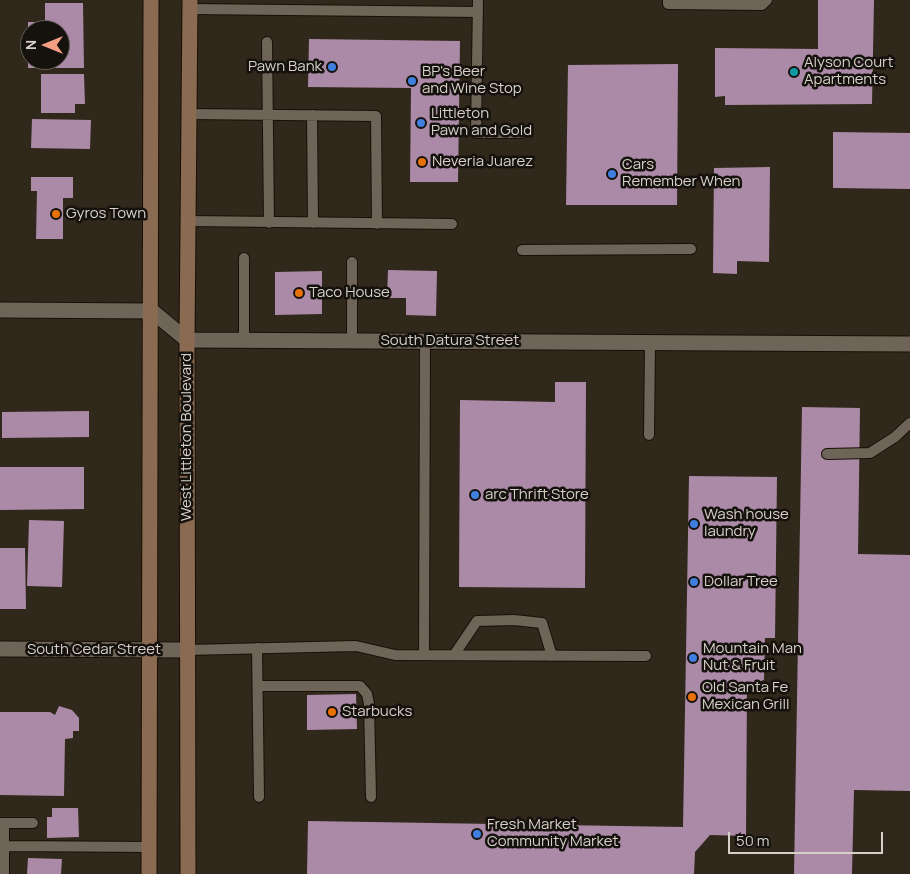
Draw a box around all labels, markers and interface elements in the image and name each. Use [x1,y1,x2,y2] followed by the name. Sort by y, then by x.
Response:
[20,20,70,70] north arrow
[21,40,40,50] text: N
[804,54,894,89] place label: Alyson Court Apartments
[248,58,322,76] place label: Pawn Bank
[326,61,338,73] marker: Pawn Bank
[422,63,522,98] place label: BP's Beer and Wine Stop
[788,66,800,78] marker: Alyson Court Apartments
[406,75,418,87] marker: BP's Beer and Wine Stop
[431,105,532,140] place label: Littleton Pawn and Gold
[415,117,427,129] marker: Littleton Pawn and Gold
[432,153,533,171] place label: Neveria Juarez
[416,156,428,168] marker: Neveria Juarez
[622,156,740,191] place label: Cars Remember When
[606,168,618,180] marker: Cars Remember When
[66,205,146,223] place label: Gyros Town
[50,208,62,220] marker: Gyros Town
[309,284,390,302] place label: Taco House
[293,287,305,299] marker: Taco House
[381,332,519,350] street label: South Datura Street
[178,353,196,521] street label: West Littleton Boulevard
[485,486,589,504] place label: arc Thrift Store
[469,489,481,501] marker: arc Thrift Store
[704,506,789,541] place label: Wash house laundry
[688,518,700,530] marker: Wash house laundry
[704,573,778,591] place label: Dollar Tree
[688,576,700,588] marker: Dollar Tree
[703,640,802,675] place label: Mountain Man Nut & Fruit
[27,641,161,659] street label: South Cedar Street
[687,652,699,664] marker: Mountain Man Nut & Fruit
[702,679,789,714] place label: Old Santa Fe Mexican Grill
[686,691,698,703] marker: Old Santa Fe Mexican Grill
[342,703,412,721] place label: Starbucks
[326,706,338,718] marker: Starbucks
[487,816,618,851] place label: Fresh Market Community Market
[730,822,885,854] scale bar
[471,828,483,840] marker: Fresh Market Community Market
[736,830,770,851] text: 50 m

